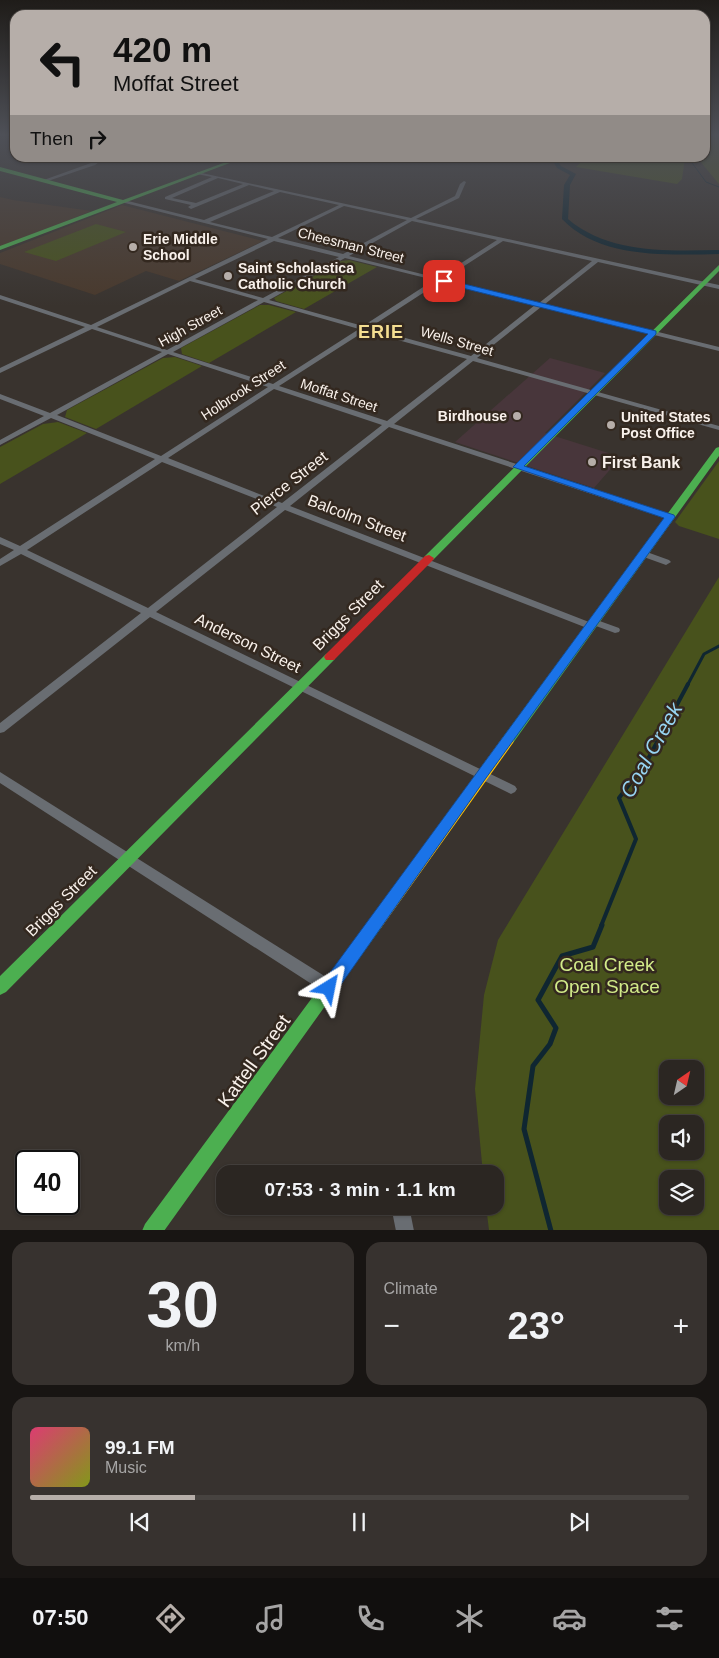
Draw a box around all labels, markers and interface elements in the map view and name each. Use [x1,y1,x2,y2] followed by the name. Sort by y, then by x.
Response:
[30,30,95,95] icon: left
[113,30,212,69] text: 420 m
[113,71,239,96] text: Moffat Street
[83,125,111,153] icon: right
[30,128,73,149] text: Then
[296,224,406,266] street label: Cheesman Street
[143,231,218,263] place label: Erie Middle School
[127,241,139,253] marker: Erie Middle School
[238,260,354,292] place label: Saint Scholastica Catholic Church
[423,260,465,302] pin
[430,267,458,295] icon: arrive
[222,270,234,282] marker: Saint Scholastica Catholic Church
[155,302,225,350] street label: High Street
[358,322,404,342] district label: ERIE
[419,323,495,359] street label: Wells Street
[198,357,288,423] street label: Holbrook Street
[299,375,380,415] street label: Moffat Street
[438,408,507,424] place label: Birdhouse
[621,409,711,441] place label: United States Post Office
[511,410,523,422] marker: Birdhouse
[605,419,617,431] marker: United States Post Office
[247,447,331,518] street label: Pierce Street
[602,454,680,471] place label: First Bank
[586,456,598,468] marker: First Bank
[305,491,409,545] street label: Balcolm Street
[309,576,387,654] street label: Briggs Street
[192,610,304,676] street label: Anderson Street
[615,697,687,802] water label: Coal Creek
[22,862,100,940] street label: Briggs Street
[554,954,660,997] park label: Coal Creek Open Space
[302,961,354,1013] position arrow
[214,1010,295,1111] street label: Kattell Street
[659,1060,704,1105] north arrow
[659,1060,704,1215] map controls
[659,1115,704,1160] button: sound
[15,1150,80,1215] speed limit sign: 40
[659,1170,704,1215] button: layers
[264,1179,456,1200] text: 07:53 · 3 min · 1.1 km
[147,1268,219,1341] text: 30
[384,1280,438,1297] text: Climate
[508,1305,565,1347] text: 23°
[384,1310,400,1341] text: −
[673,1310,689,1341] text: +
[165,1337,200,1354] text: km/h
[105,1437,175,1458] text: 99.1 FM
[105,1459,147,1476] text: Music
[126,1508,154,1536] icon: previous
[345,1508,373,1536] icon: pause
[565,1508,593,1536] icon: next
[153,1601,188,1636] icon: directions
[253,1601,288,1636] icon: music
[353,1601,388,1636] icon: phone
[452,1601,487,1636] icon: climate
[552,1601,587,1636] icon: car
[652,1601,687,1636] icon: filters
[32,1605,89,1630] text: 07:50

